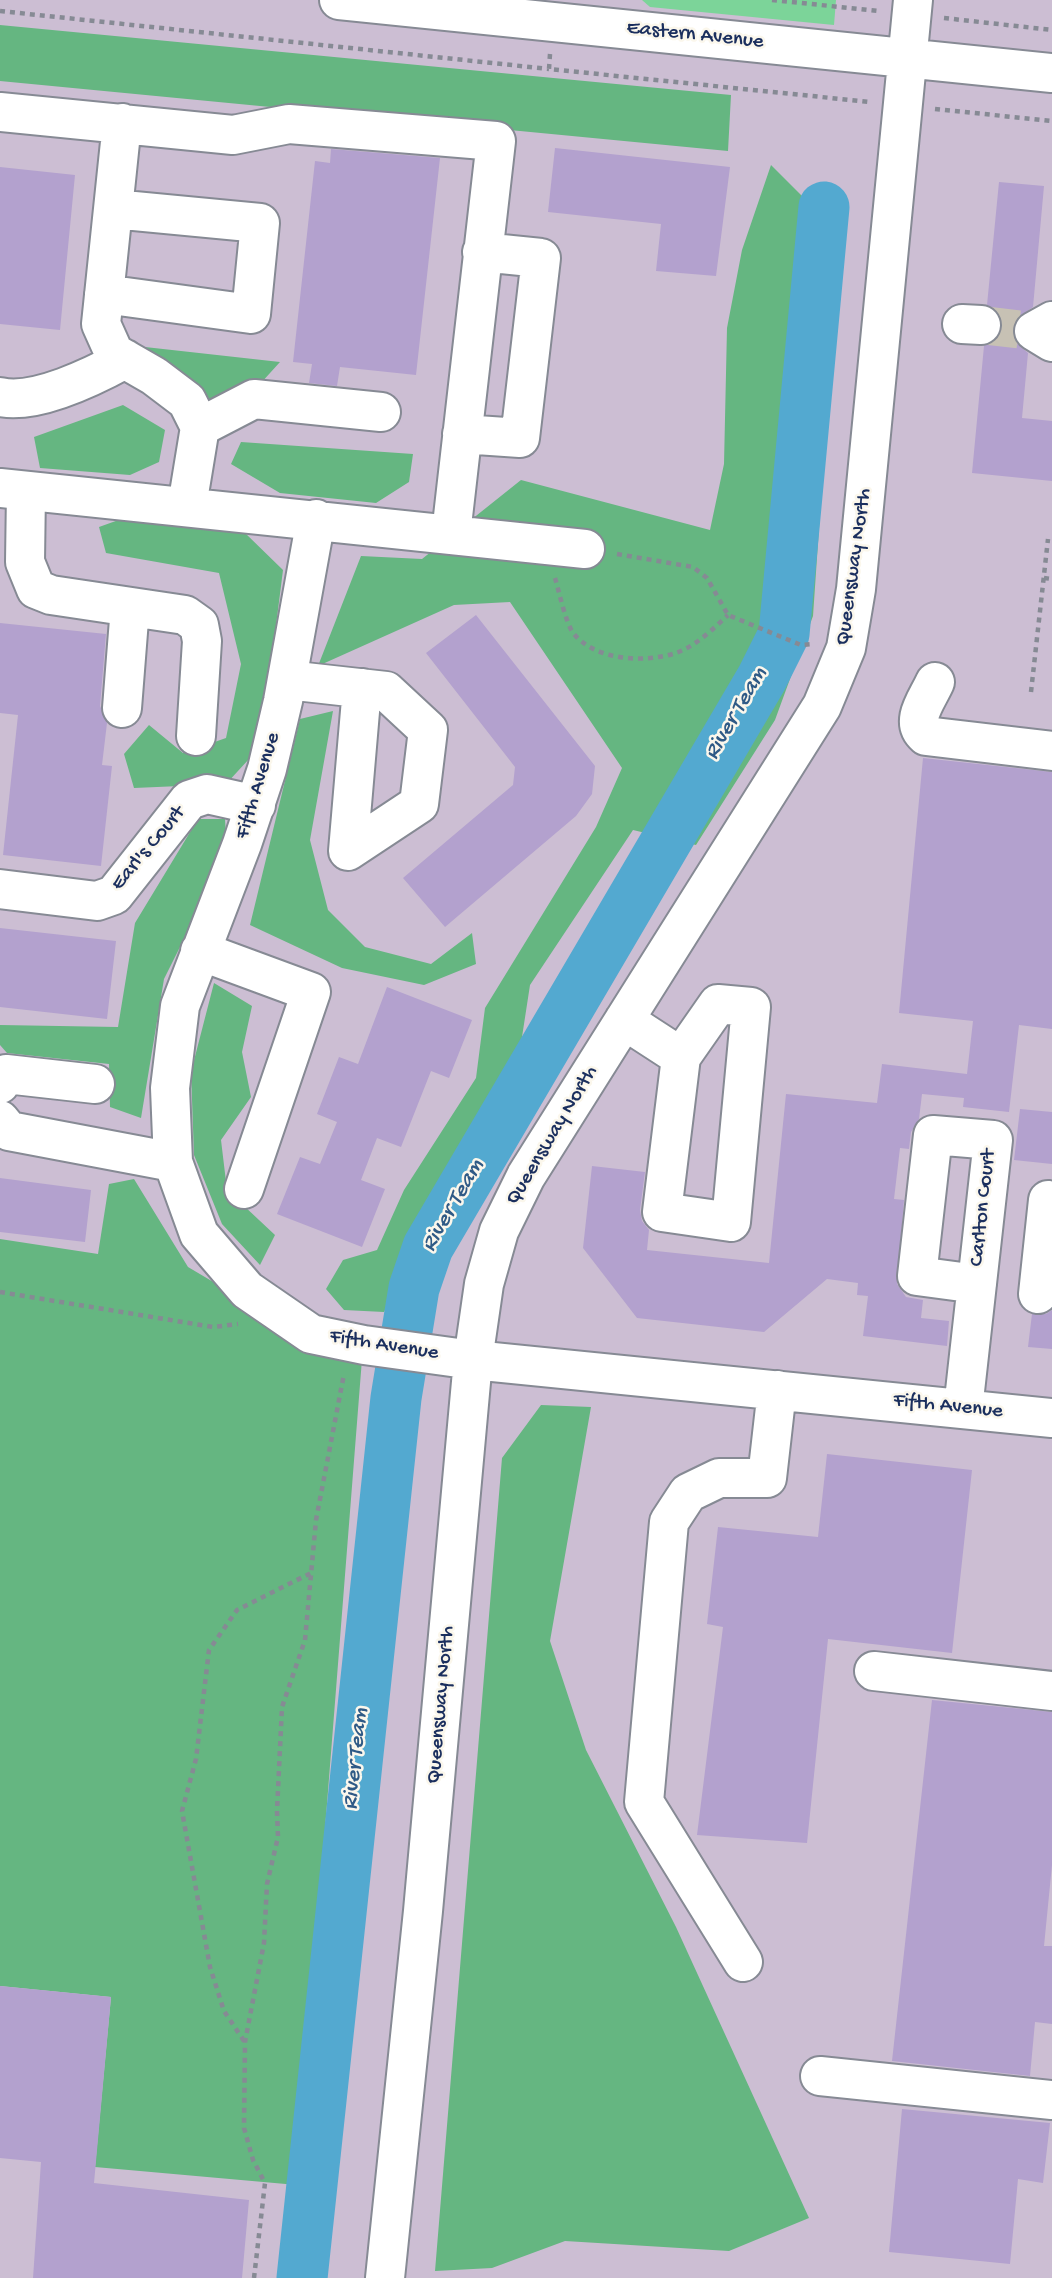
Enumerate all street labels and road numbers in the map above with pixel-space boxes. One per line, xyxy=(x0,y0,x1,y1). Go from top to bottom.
street label: Eastern Avenue xyxy=(625,16,765,56)
street label: Queensway North xyxy=(831,487,879,647)
street label: Fifth Avenue xyxy=(231,730,287,842)
street label: Earl's Court xyxy=(106,801,192,897)
street label: Queensway North xyxy=(501,1062,605,1210)
street label: Carlton Court xyxy=(965,1148,1003,1268)
street label: Fifth Avenue xyxy=(328,1325,440,1367)
street label: Fifth Avenue xyxy=(892,1389,1004,1425)
street label: Queensway North xyxy=(423,1625,461,1785)

